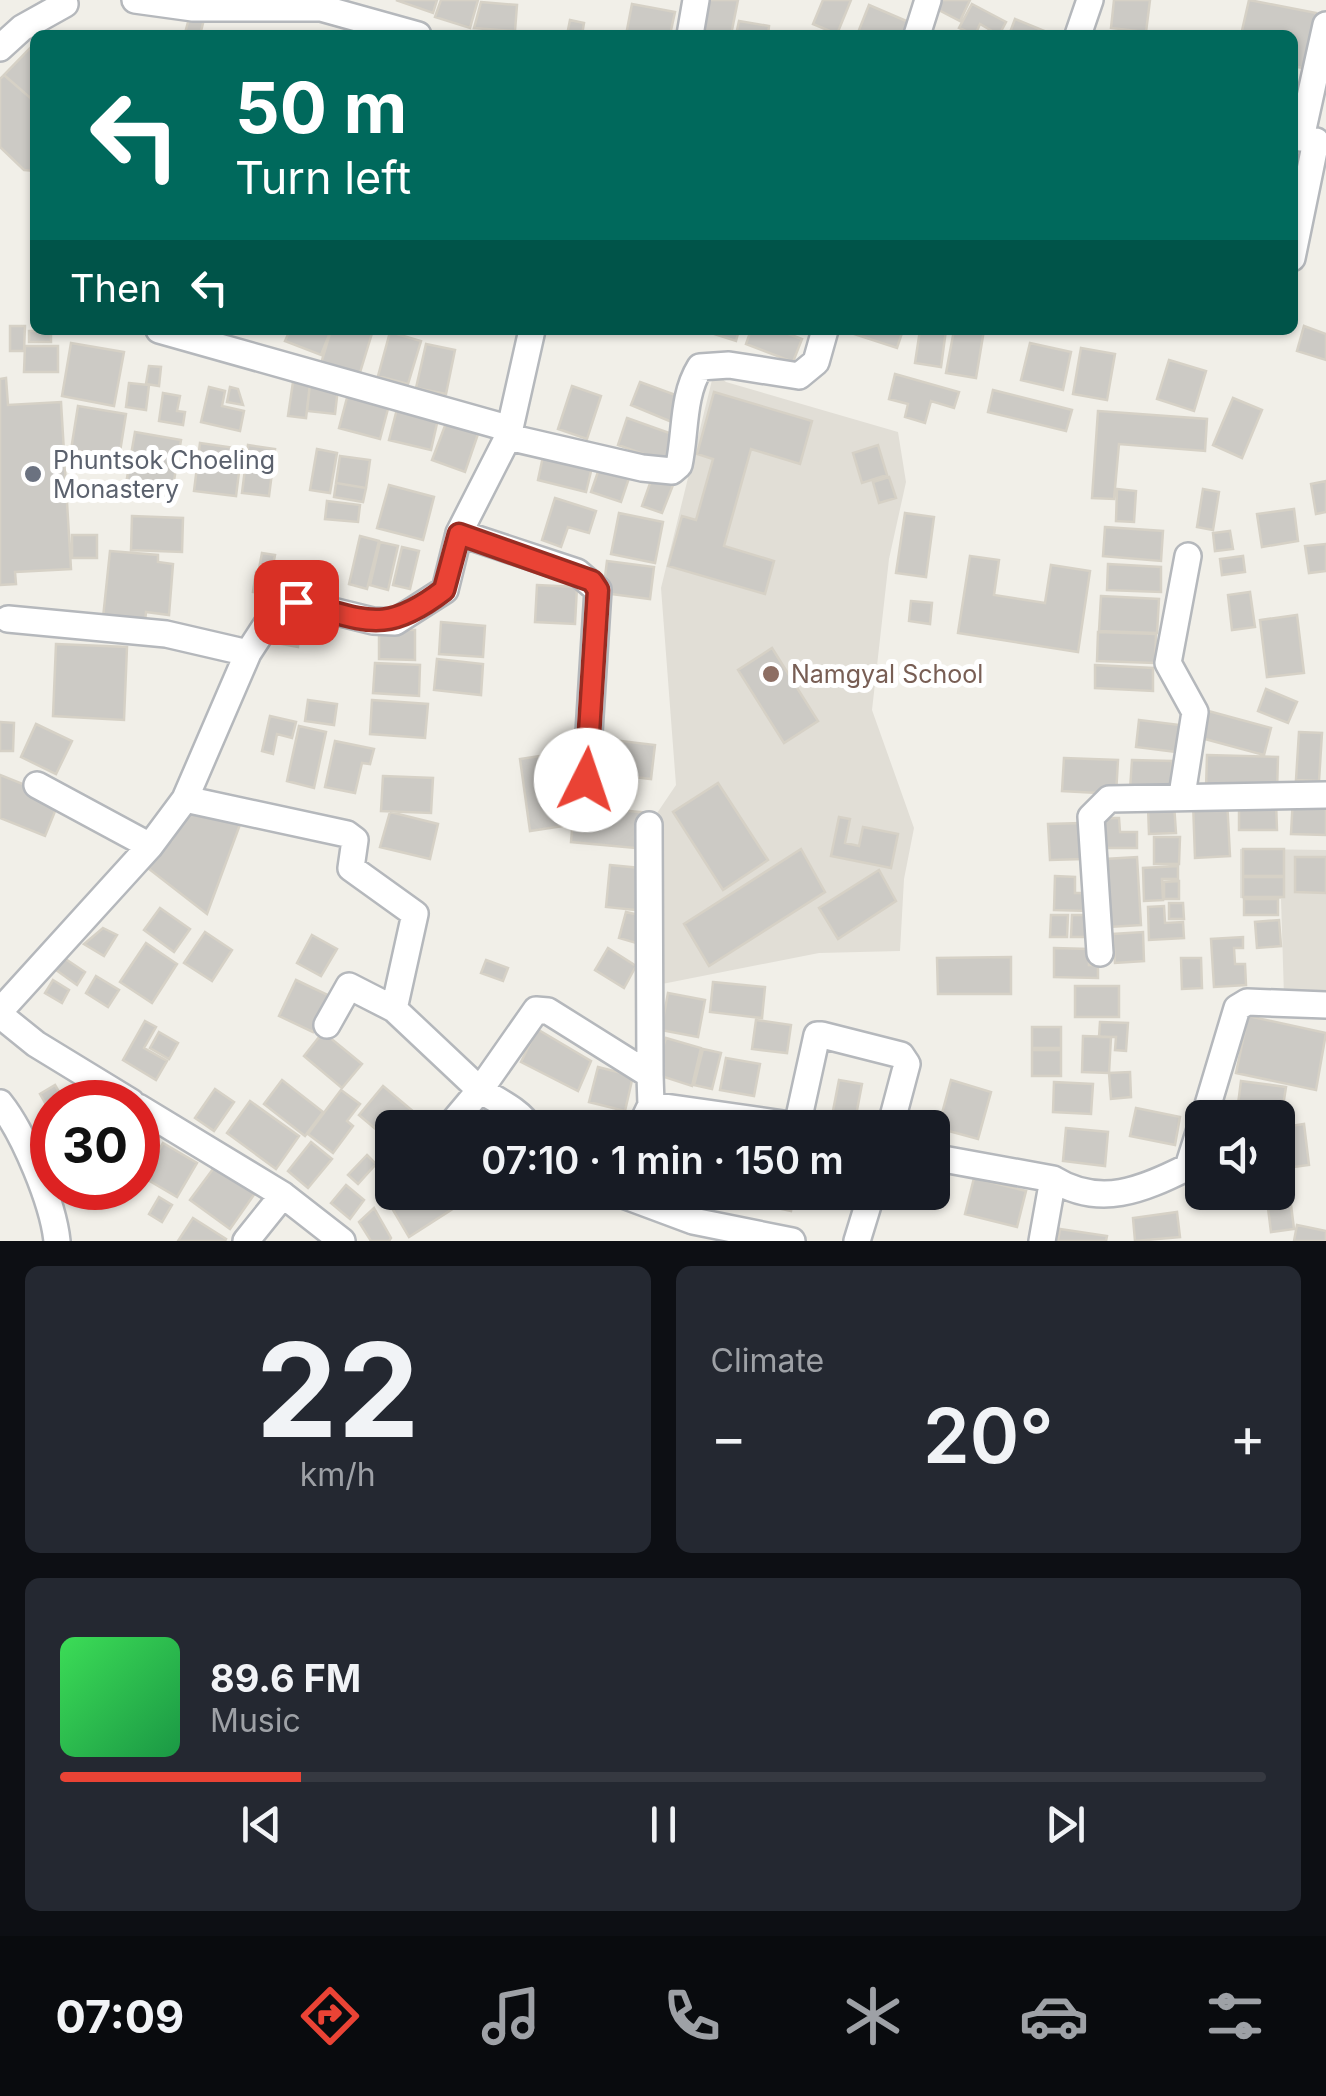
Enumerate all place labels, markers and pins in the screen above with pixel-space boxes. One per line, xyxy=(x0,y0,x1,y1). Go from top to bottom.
place label: Phuntsok Choeling Monastery xyxy=(53,445,275,504)
marker: Phuntsok Choeling Monastery xyxy=(22,463,44,485)
pin xyxy=(254,560,339,645)
place label: Namgyal School xyxy=(791,659,983,689)
marker: Namgyal School xyxy=(760,663,782,685)

